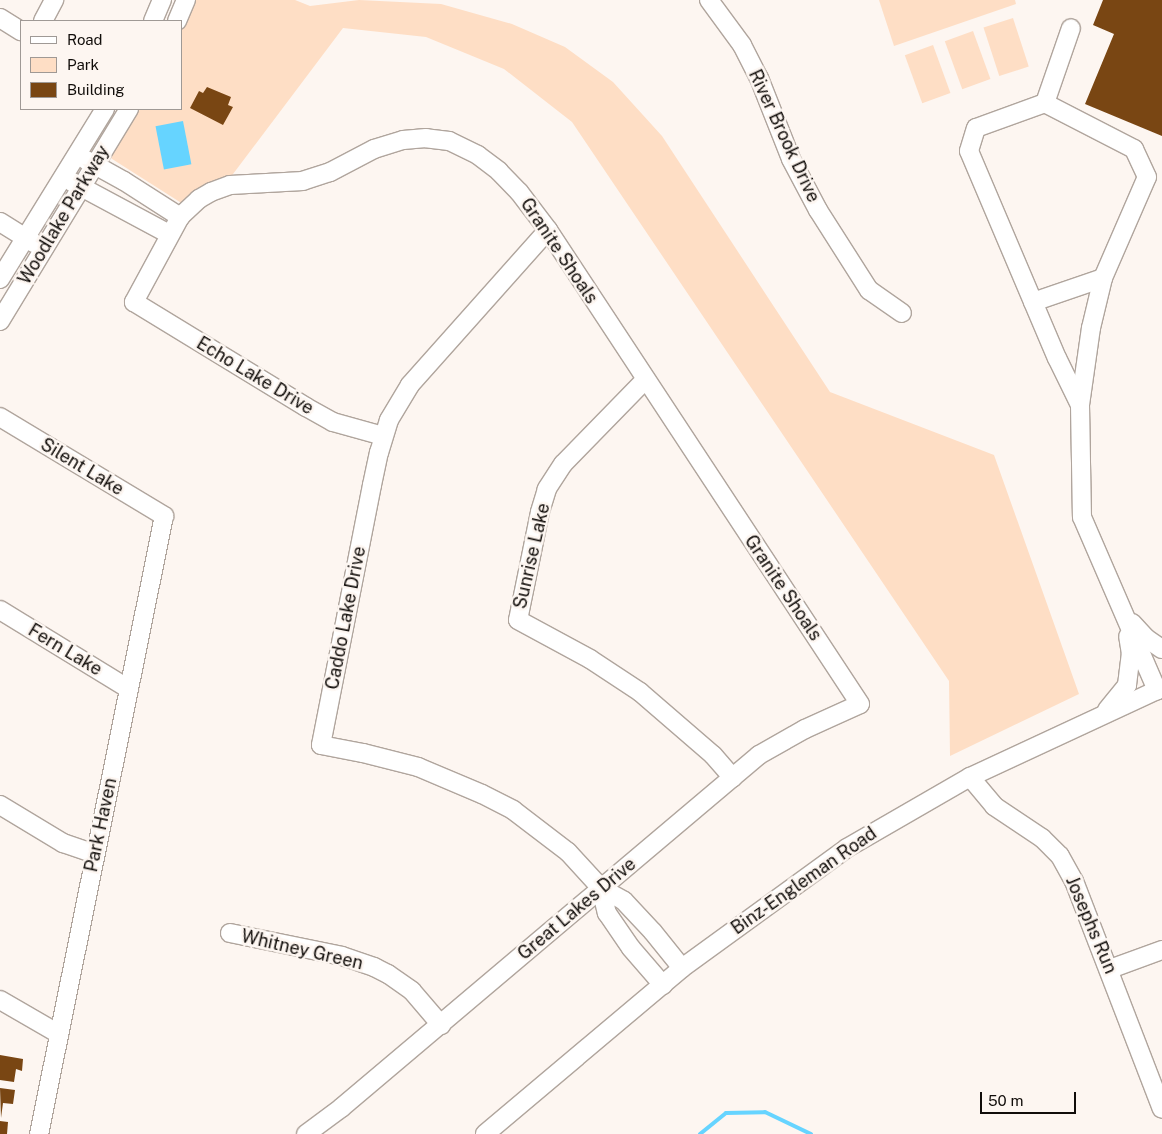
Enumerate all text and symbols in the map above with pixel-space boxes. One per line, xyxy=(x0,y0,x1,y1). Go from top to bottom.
legend xyxy=(20,20,182,110)
text: Road xyxy=(67,31,103,48)
text: Park xyxy=(67,56,99,73)
street label: River Brook Drive xyxy=(744,66,824,206)
text: Building xyxy=(67,81,125,98)
street label: Woodlake Parkway xyxy=(14,141,114,289)
street label: Granite Shoals xyxy=(516,194,602,308)
street label: Echo Lake Drive xyxy=(192,332,318,420)
street label: Silent Lake xyxy=(37,434,127,500)
street label: Sunrise Lake xyxy=(509,501,555,611)
street label: Granite Shoals xyxy=(740,531,826,645)
street label: Caddo Lake Drive xyxy=(322,544,370,692)
street label: Fern Lake xyxy=(24,620,106,680)
street label: Park Haven xyxy=(80,776,122,874)
street label: Binz-Engleman Road xyxy=(727,823,881,939)
street label: Great Lakes Drive xyxy=(514,853,640,965)
street label: Josephs Run xyxy=(1061,873,1121,977)
street label: Whitney Green xyxy=(239,925,365,975)
scale bar xyxy=(982,1082,1078,1114)
text: 50 m xyxy=(988,1092,1023,1109)

